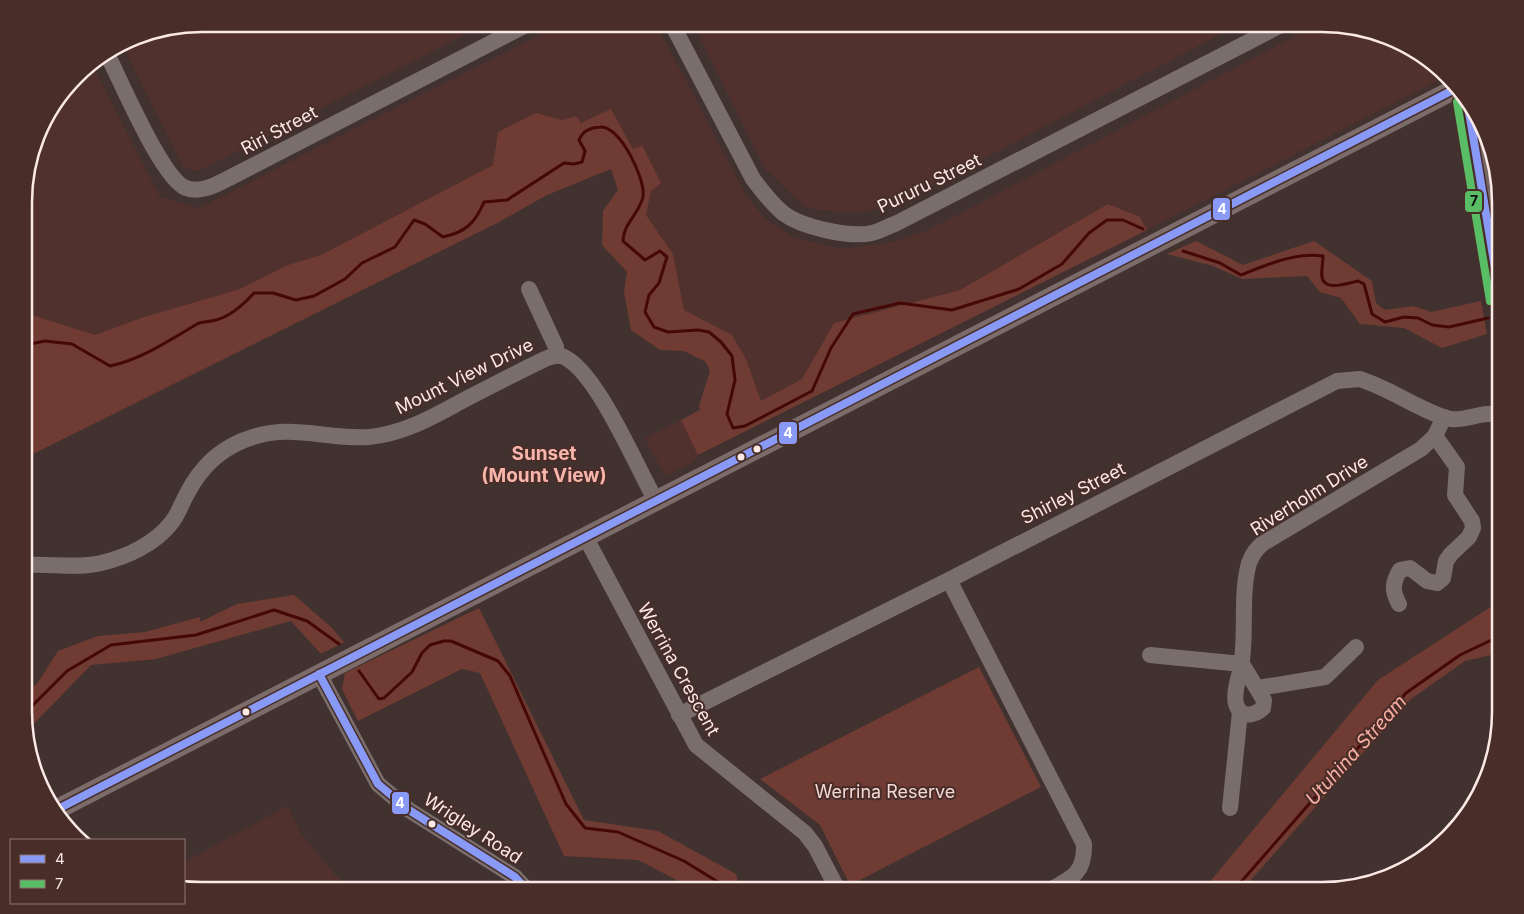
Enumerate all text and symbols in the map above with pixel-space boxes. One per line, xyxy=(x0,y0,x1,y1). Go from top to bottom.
street label: Riri Street xyxy=(237,101,321,159)
street label: Pururu Street xyxy=(874,149,984,217)
line badge: 7 xyxy=(1464,190,1483,213)
text: 7 xyxy=(1470,192,1478,209)
line badge: 4 xyxy=(1212,197,1231,221)
text: 4 xyxy=(1217,200,1227,217)
street label: Mount View Drive xyxy=(392,334,536,418)
line badge: 4 xyxy=(778,421,798,445)
text: 4 xyxy=(783,424,793,441)
district label: Sunset (Mount View) xyxy=(481,442,607,487)
unlabelled marker xyxy=(752,444,762,454)
street label: Riverholm Drive xyxy=(1246,450,1372,540)
unlabelled marker xyxy=(736,452,746,462)
street label: Shirley Street xyxy=(1017,458,1129,528)
street label: Werrina Crescent xyxy=(634,599,724,739)
water label: Utuhina Stream xyxy=(1301,690,1411,810)
unlabelled marker xyxy=(241,707,251,717)
park label: Werrina Reserve xyxy=(815,781,955,802)
street label: Wrigley Road xyxy=(420,789,526,867)
line badge: 4 xyxy=(391,791,410,815)
text: 4 xyxy=(395,794,405,811)
unlabelled marker xyxy=(427,819,437,829)
legend xyxy=(10,839,185,904)
text: 4 xyxy=(55,849,65,868)
text: 7 xyxy=(55,874,64,893)

